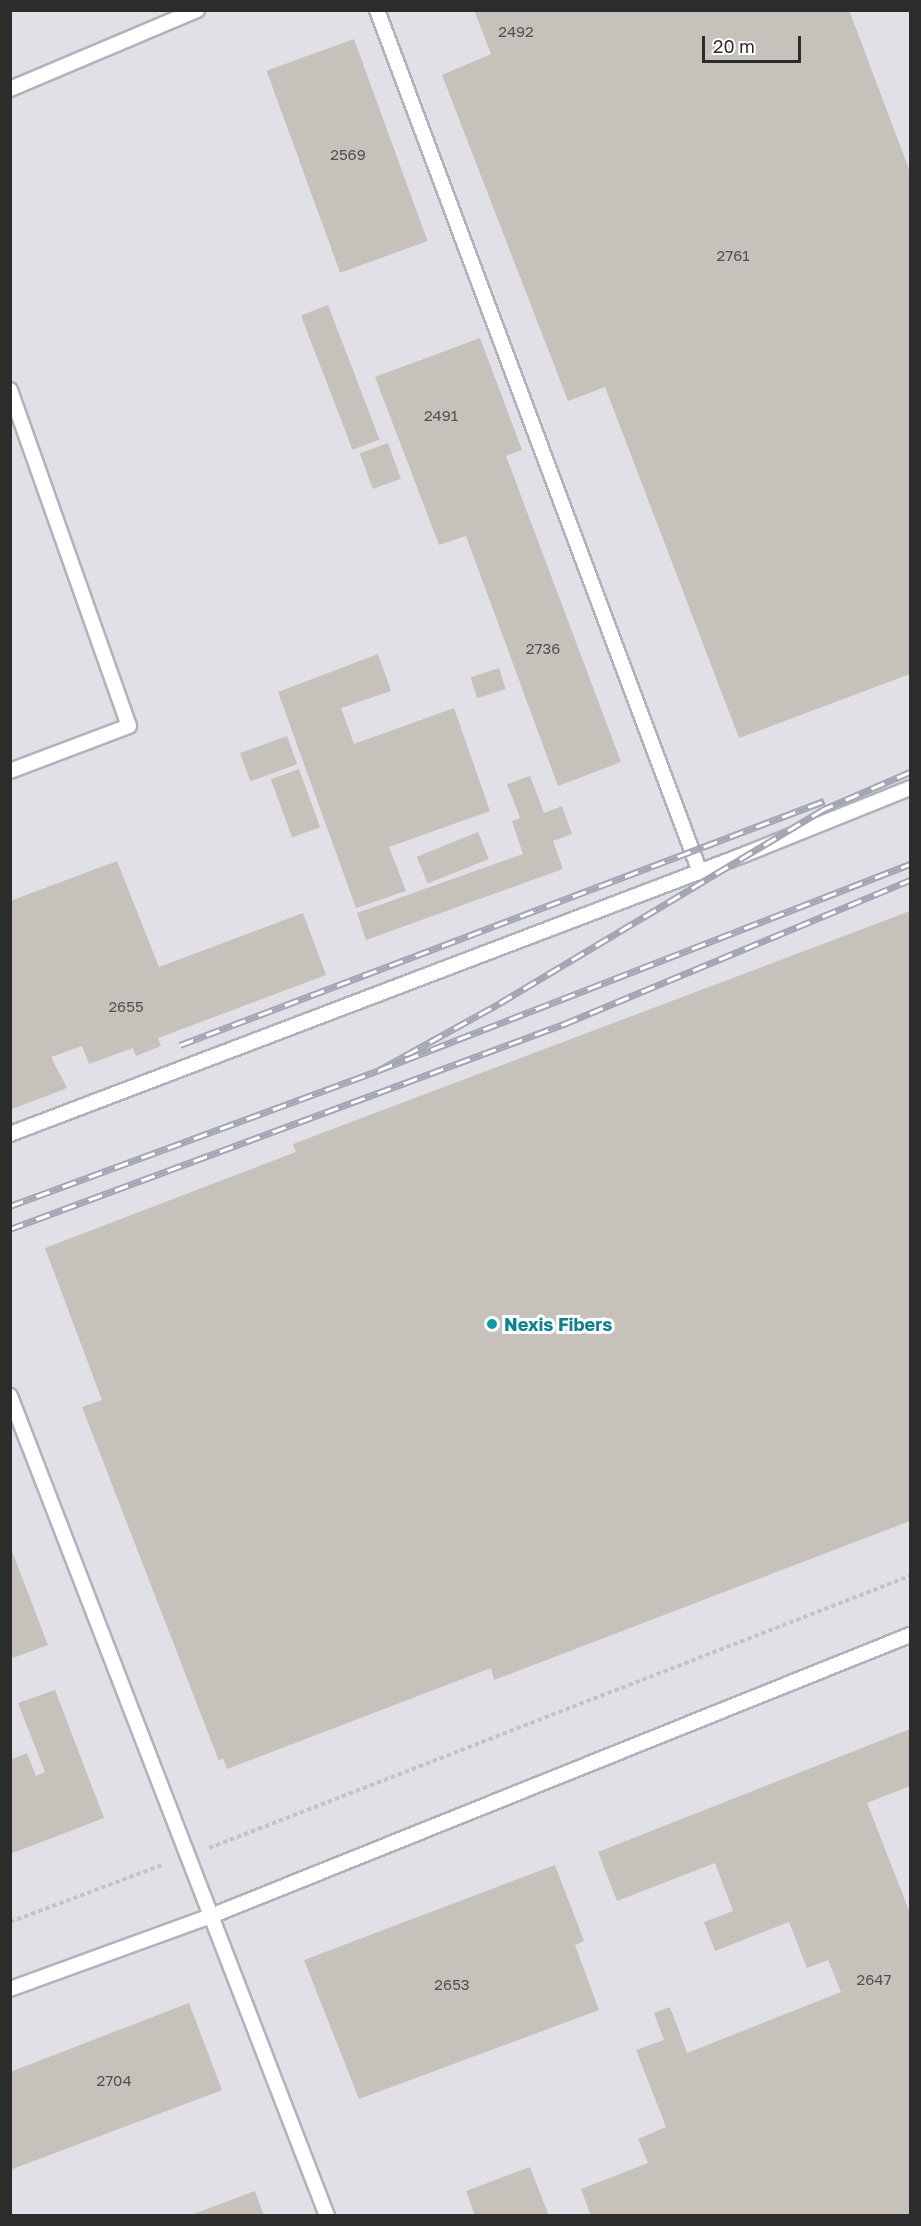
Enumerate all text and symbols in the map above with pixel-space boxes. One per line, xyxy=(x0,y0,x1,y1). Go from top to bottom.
house number: 2492 xyxy=(498,23,534,41)
scale bar xyxy=(705,24,804,62)
text: 20 m xyxy=(713,35,755,57)
house number: 2569 xyxy=(330,146,366,164)
house number: 2761 xyxy=(717,247,749,265)
house number: 2491 xyxy=(424,407,458,425)
house number: 2736 xyxy=(526,640,560,658)
house number: 2655 xyxy=(108,998,144,1016)
place label: Nexis Fibers xyxy=(504,1313,612,1335)
marker: Nexis Fibers xyxy=(485,1317,499,1331)
house number: 2647 xyxy=(857,1971,891,1989)
house number: 2653 xyxy=(434,1976,470,1994)
house number: 2704 xyxy=(96,2072,132,2090)

